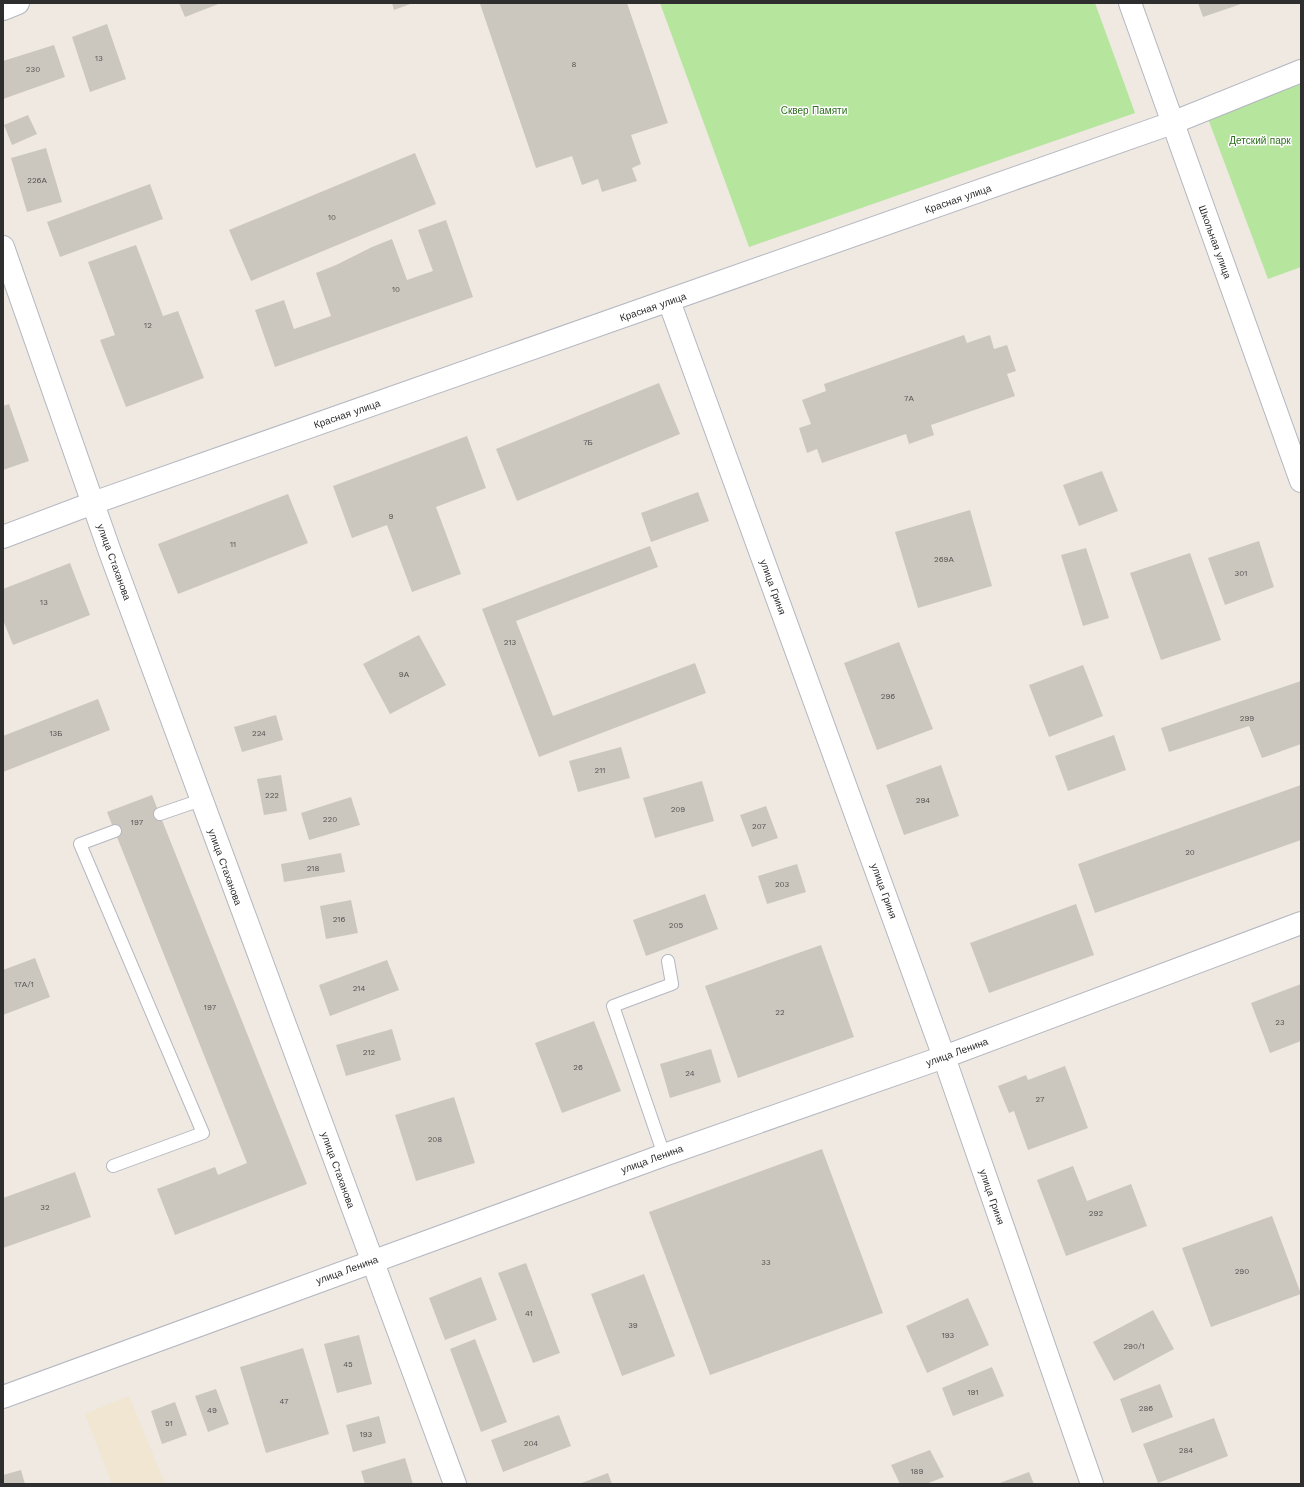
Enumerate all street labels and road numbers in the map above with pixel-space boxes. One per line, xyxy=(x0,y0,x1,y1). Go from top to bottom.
street label: Красная улица xyxy=(923,182,993,215)
street label: Школьная улица xyxy=(1197,204,1234,281)
street label: Красная улица xyxy=(618,290,688,323)
street label: Красная улица xyxy=(312,397,382,430)
street label: улица Стаханова xyxy=(95,522,133,602)
street label: улица Гриня xyxy=(758,558,788,616)
street label: улица Стаханова xyxy=(206,827,244,907)
street label: улица Гриня xyxy=(869,862,899,920)
street label: улица Ленина xyxy=(924,1036,990,1068)
street label: улица Стаханова xyxy=(319,1130,357,1210)
street label: улица Ленина xyxy=(619,1143,685,1175)
street label: улица Гриня xyxy=(977,1168,1007,1226)
street label: улица Ленина xyxy=(314,1254,380,1286)

